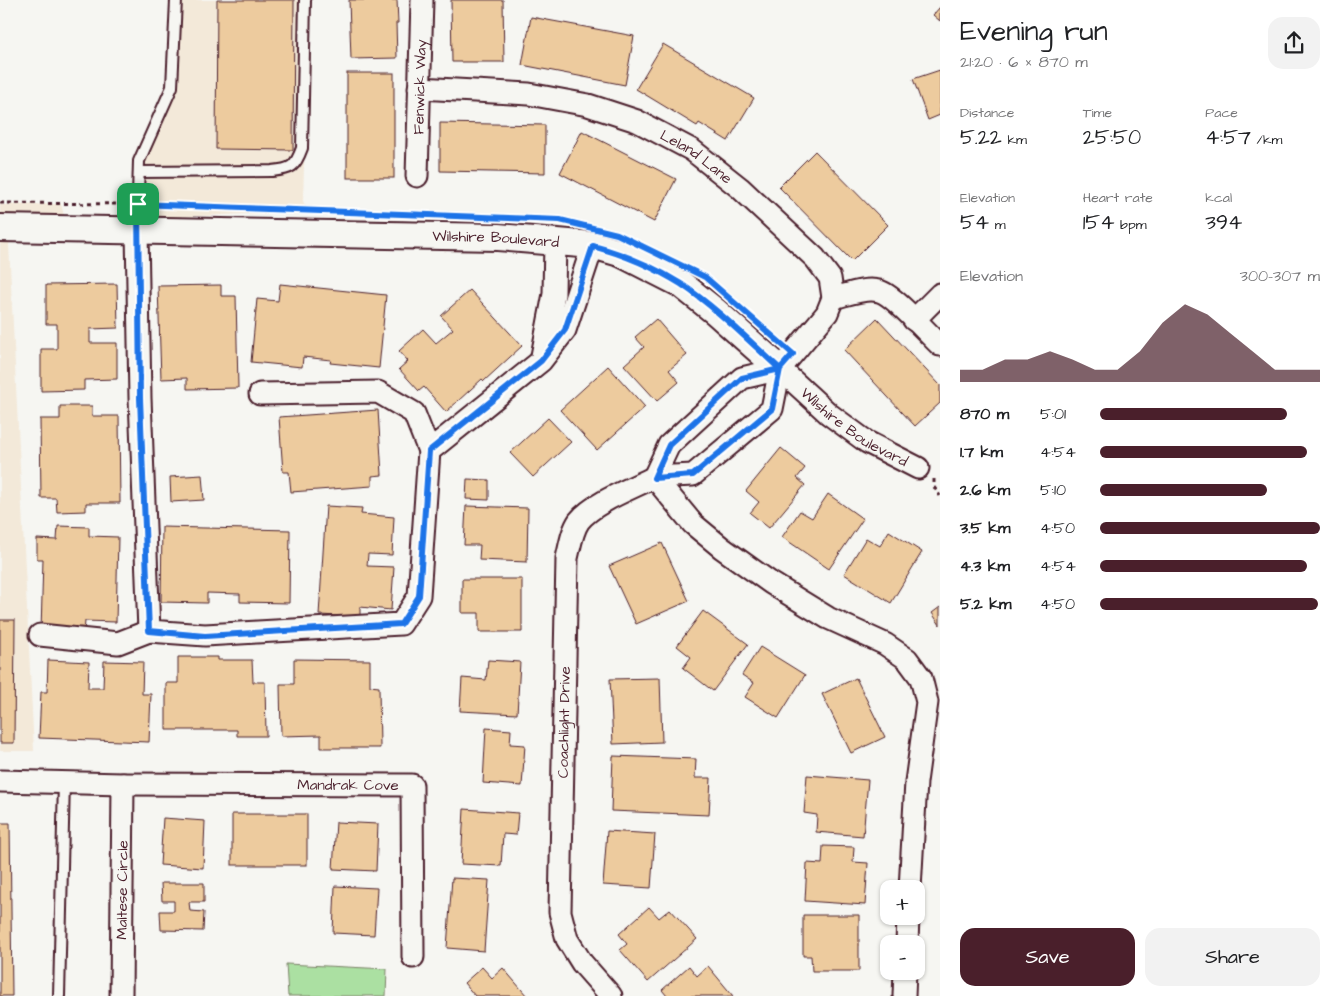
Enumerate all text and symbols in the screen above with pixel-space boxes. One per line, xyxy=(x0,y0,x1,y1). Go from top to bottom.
text: Evening run xyxy=(960,12,1108,51)
button: share xyxy=(1268,17,1320,69)
street label: Fenwick Way xyxy=(408,39,433,135)
text: 21:20 · 6 × 870 m xyxy=(960,51,1088,73)
text: Distance xyxy=(960,103,1014,123)
text: Time xyxy=(1083,103,1112,123)
text: Pace xyxy=(1205,103,1238,123)
text: 5.22 xyxy=(960,123,1002,152)
text: 25:50 xyxy=(1083,123,1141,152)
text: 4:57 xyxy=(1205,123,1251,152)
street label: Leland Lane xyxy=(656,125,736,189)
text: km xyxy=(1002,130,1027,150)
text: /km xyxy=(1251,130,1282,150)
pin xyxy=(117,183,159,225)
text: Elevation xyxy=(960,188,1015,208)
text: Heart rate xyxy=(1083,188,1153,208)
text: kcal xyxy=(1205,188,1232,208)
icon: arrive xyxy=(124,190,152,218)
text: 54 xyxy=(960,208,989,237)
text: 154 xyxy=(1083,208,1115,237)
text: 394 xyxy=(1205,208,1242,237)
text: m xyxy=(989,215,1006,235)
text: bpm xyxy=(1115,215,1147,235)
street label: Wilshire Boulevard xyxy=(432,226,560,253)
text: Elevation xyxy=(960,265,1023,287)
text: 300–307 m xyxy=(1240,265,1320,287)
street label: Wilshire Boulevard xyxy=(796,383,912,472)
text: 870 m xyxy=(960,403,1009,425)
text: 5:01 xyxy=(1040,403,1066,425)
text: 1.7 km xyxy=(960,441,1003,463)
text: 4:54 xyxy=(1040,441,1076,463)
text: 2.6 km xyxy=(960,479,1010,501)
text: 5:10 xyxy=(1040,479,1066,501)
text: 3.5 km xyxy=(960,517,1010,539)
text: 4:50 xyxy=(1040,517,1075,539)
text: 4.3 km xyxy=(960,555,1010,577)
text: 4:54 xyxy=(1040,555,1076,577)
text: 5.2 km xyxy=(960,593,1011,615)
text: 4:50 xyxy=(1040,593,1075,615)
street label: Coachlight Drive xyxy=(553,666,576,778)
street label: Mandrak Cove xyxy=(297,775,399,796)
street label: Maltese Circle xyxy=(112,840,133,940)
map controls xyxy=(880,880,925,980)
button: + xyxy=(880,880,925,925)
button: Save xyxy=(960,928,1135,986)
button: Share xyxy=(1145,928,1320,986)
button: − xyxy=(880,935,925,980)

